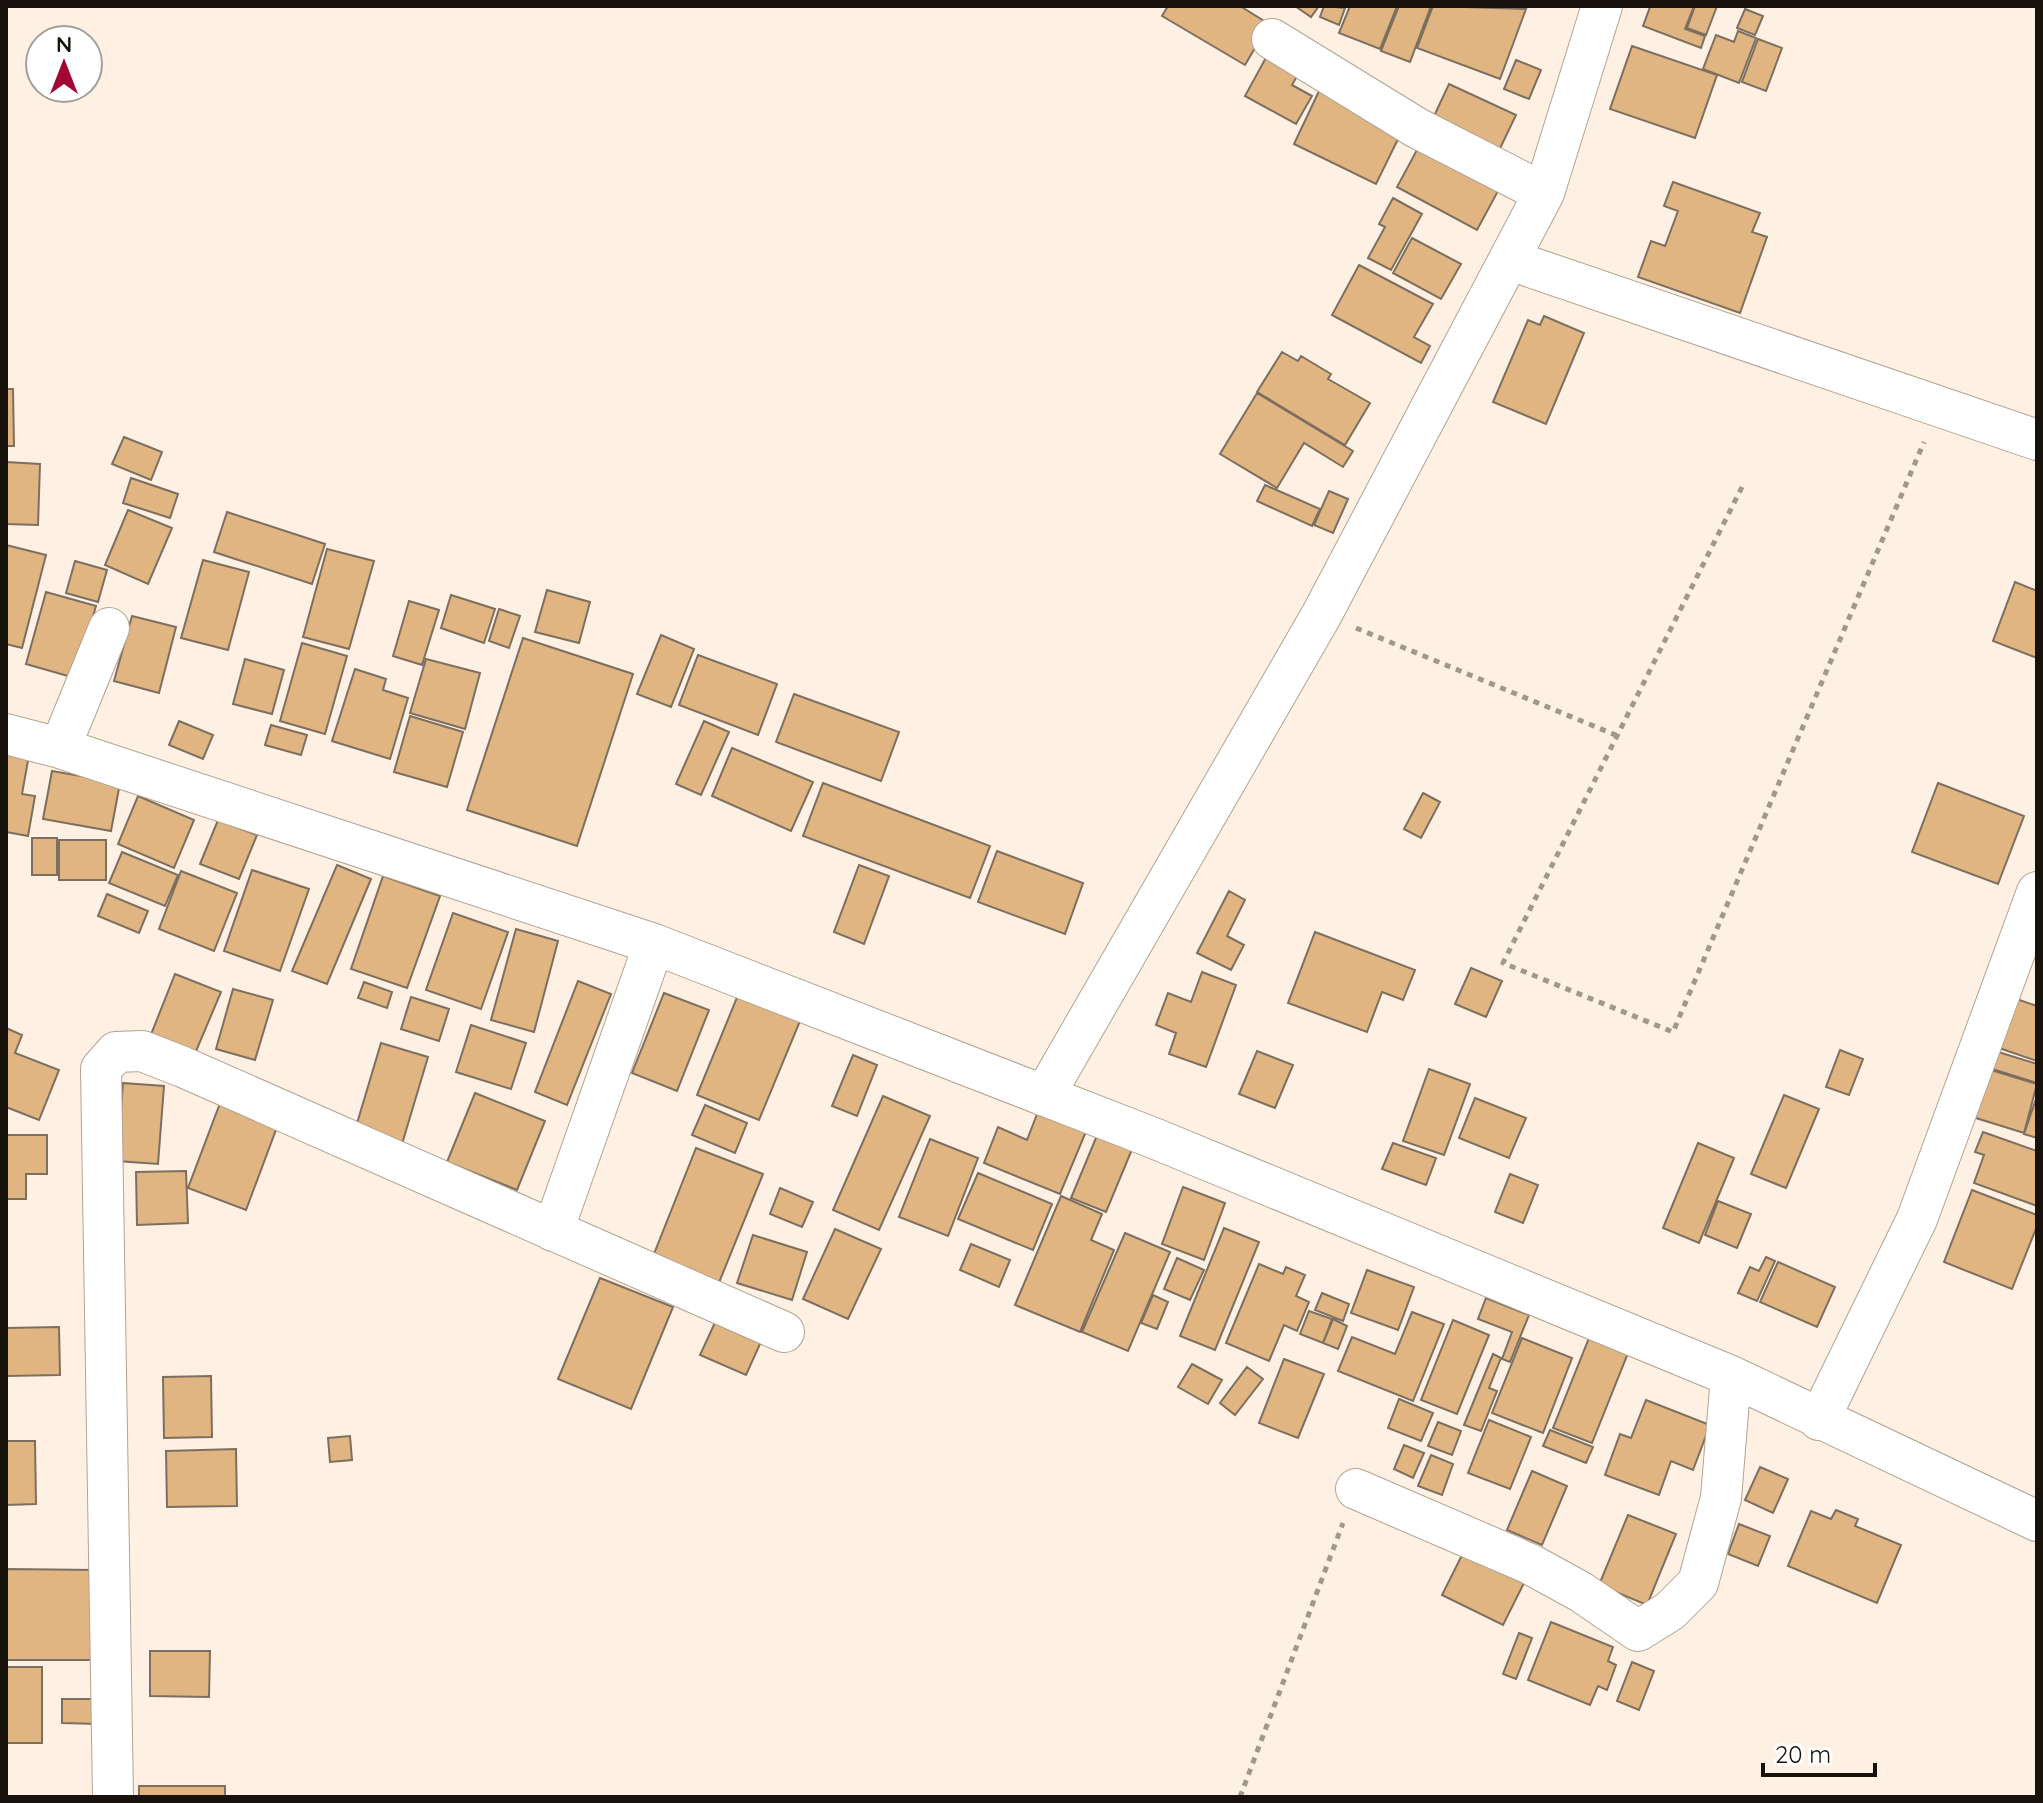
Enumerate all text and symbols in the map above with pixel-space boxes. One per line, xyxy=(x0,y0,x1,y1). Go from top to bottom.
north arrow xyxy=(24,24,104,104)
text: N xyxy=(56,30,72,58)
scale bar xyxy=(1763,1727,1875,1777)
text: 20 m xyxy=(1775,1739,1831,1769)

